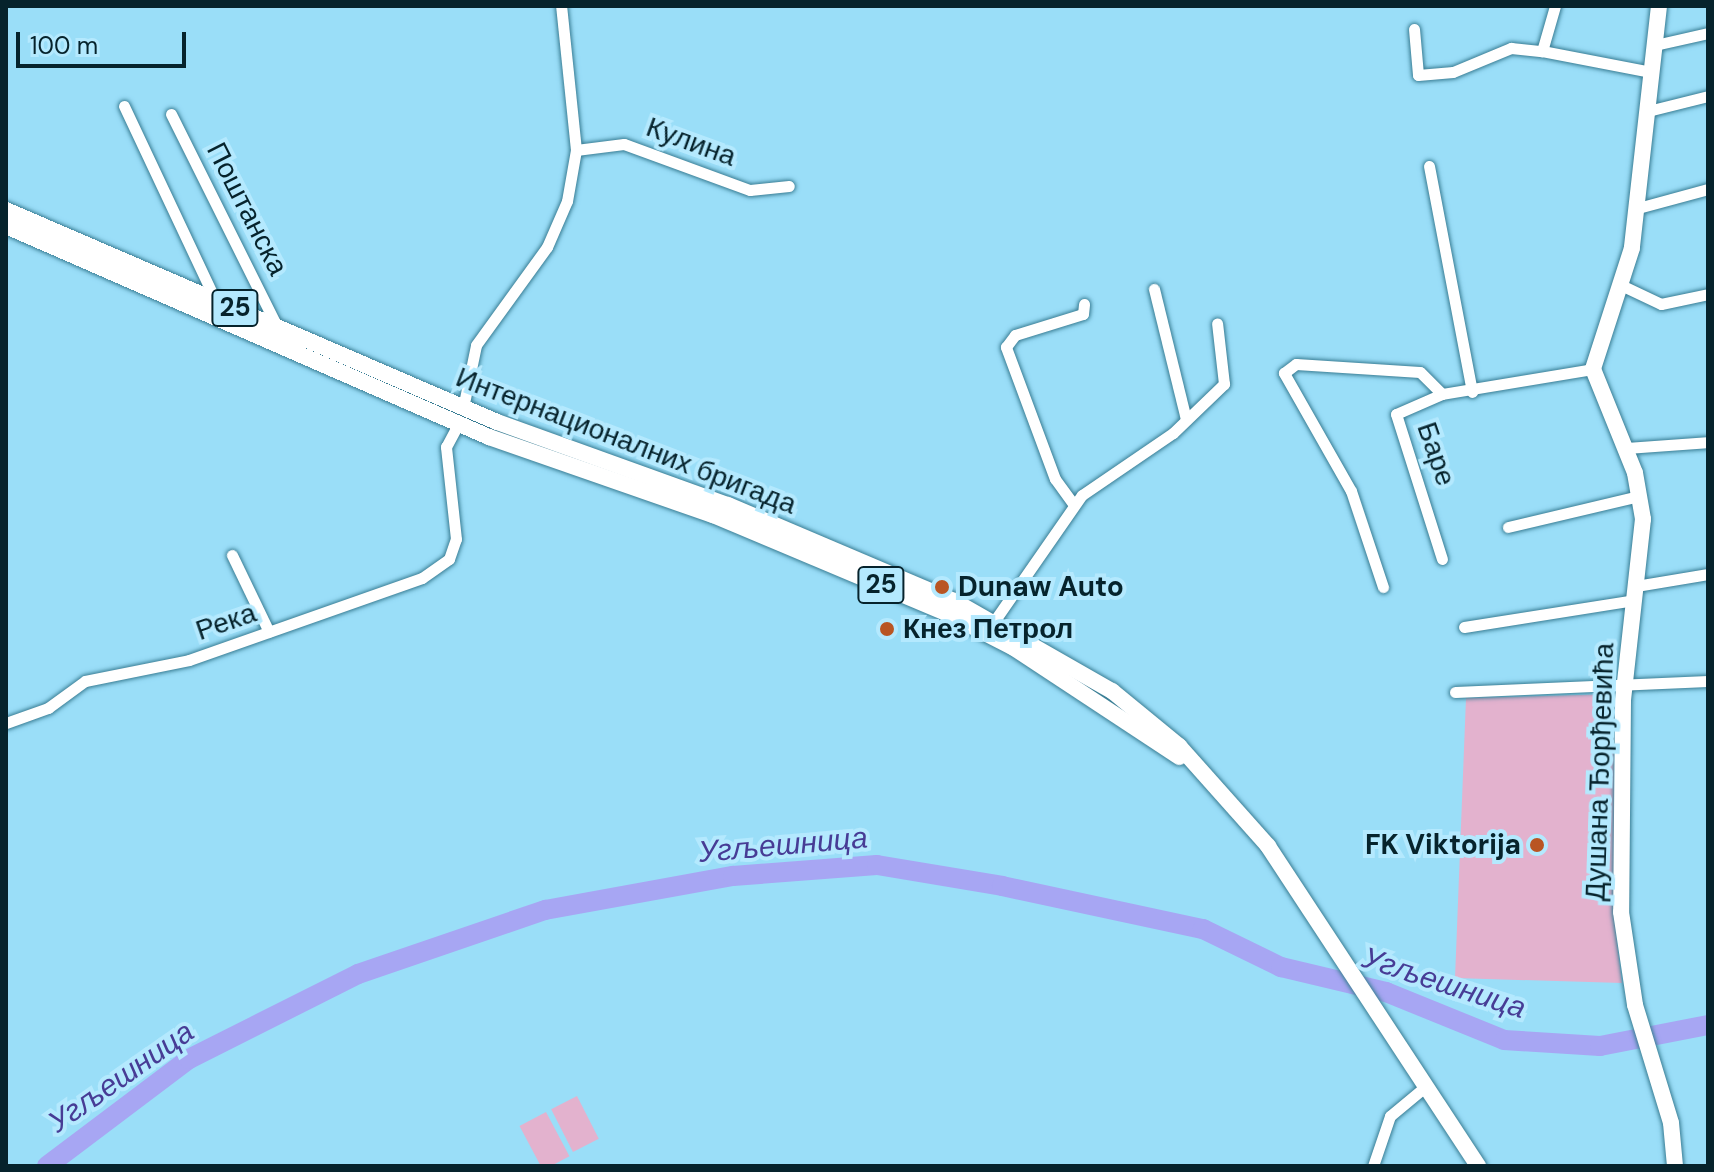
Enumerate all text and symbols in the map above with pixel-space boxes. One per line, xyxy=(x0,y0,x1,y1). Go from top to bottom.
scale bar xyxy=(20,16,190,66)
text: 100 m xyxy=(30,30,98,61)
street label: Кулина xyxy=(642,110,740,174)
street label: Поштанска xyxy=(199,137,295,281)
road number: 25 xyxy=(211,286,259,330)
street label: Интернационалних бригада xyxy=(451,360,801,522)
street label: Баре xyxy=(1410,418,1462,490)
road number: 25 xyxy=(857,563,905,607)
place label: Dunaw Auto xyxy=(958,570,1124,604)
marker: Dunaw Auto xyxy=(933,578,951,596)
street label: Река xyxy=(191,596,261,648)
place label: Кнез Петрол xyxy=(903,612,1073,646)
marker: Кнез Петрол xyxy=(878,620,896,638)
street label: Душана Ђорђевића xyxy=(1579,642,1621,902)
water label: Угљешница xyxy=(697,820,869,870)
place label: FK Viktorija xyxy=(1365,828,1521,862)
marker: FK Viktorija xyxy=(1528,836,1546,854)
water label: Угљешница xyxy=(1358,940,1530,1026)
water label: Угљешница xyxy=(41,1014,201,1140)

